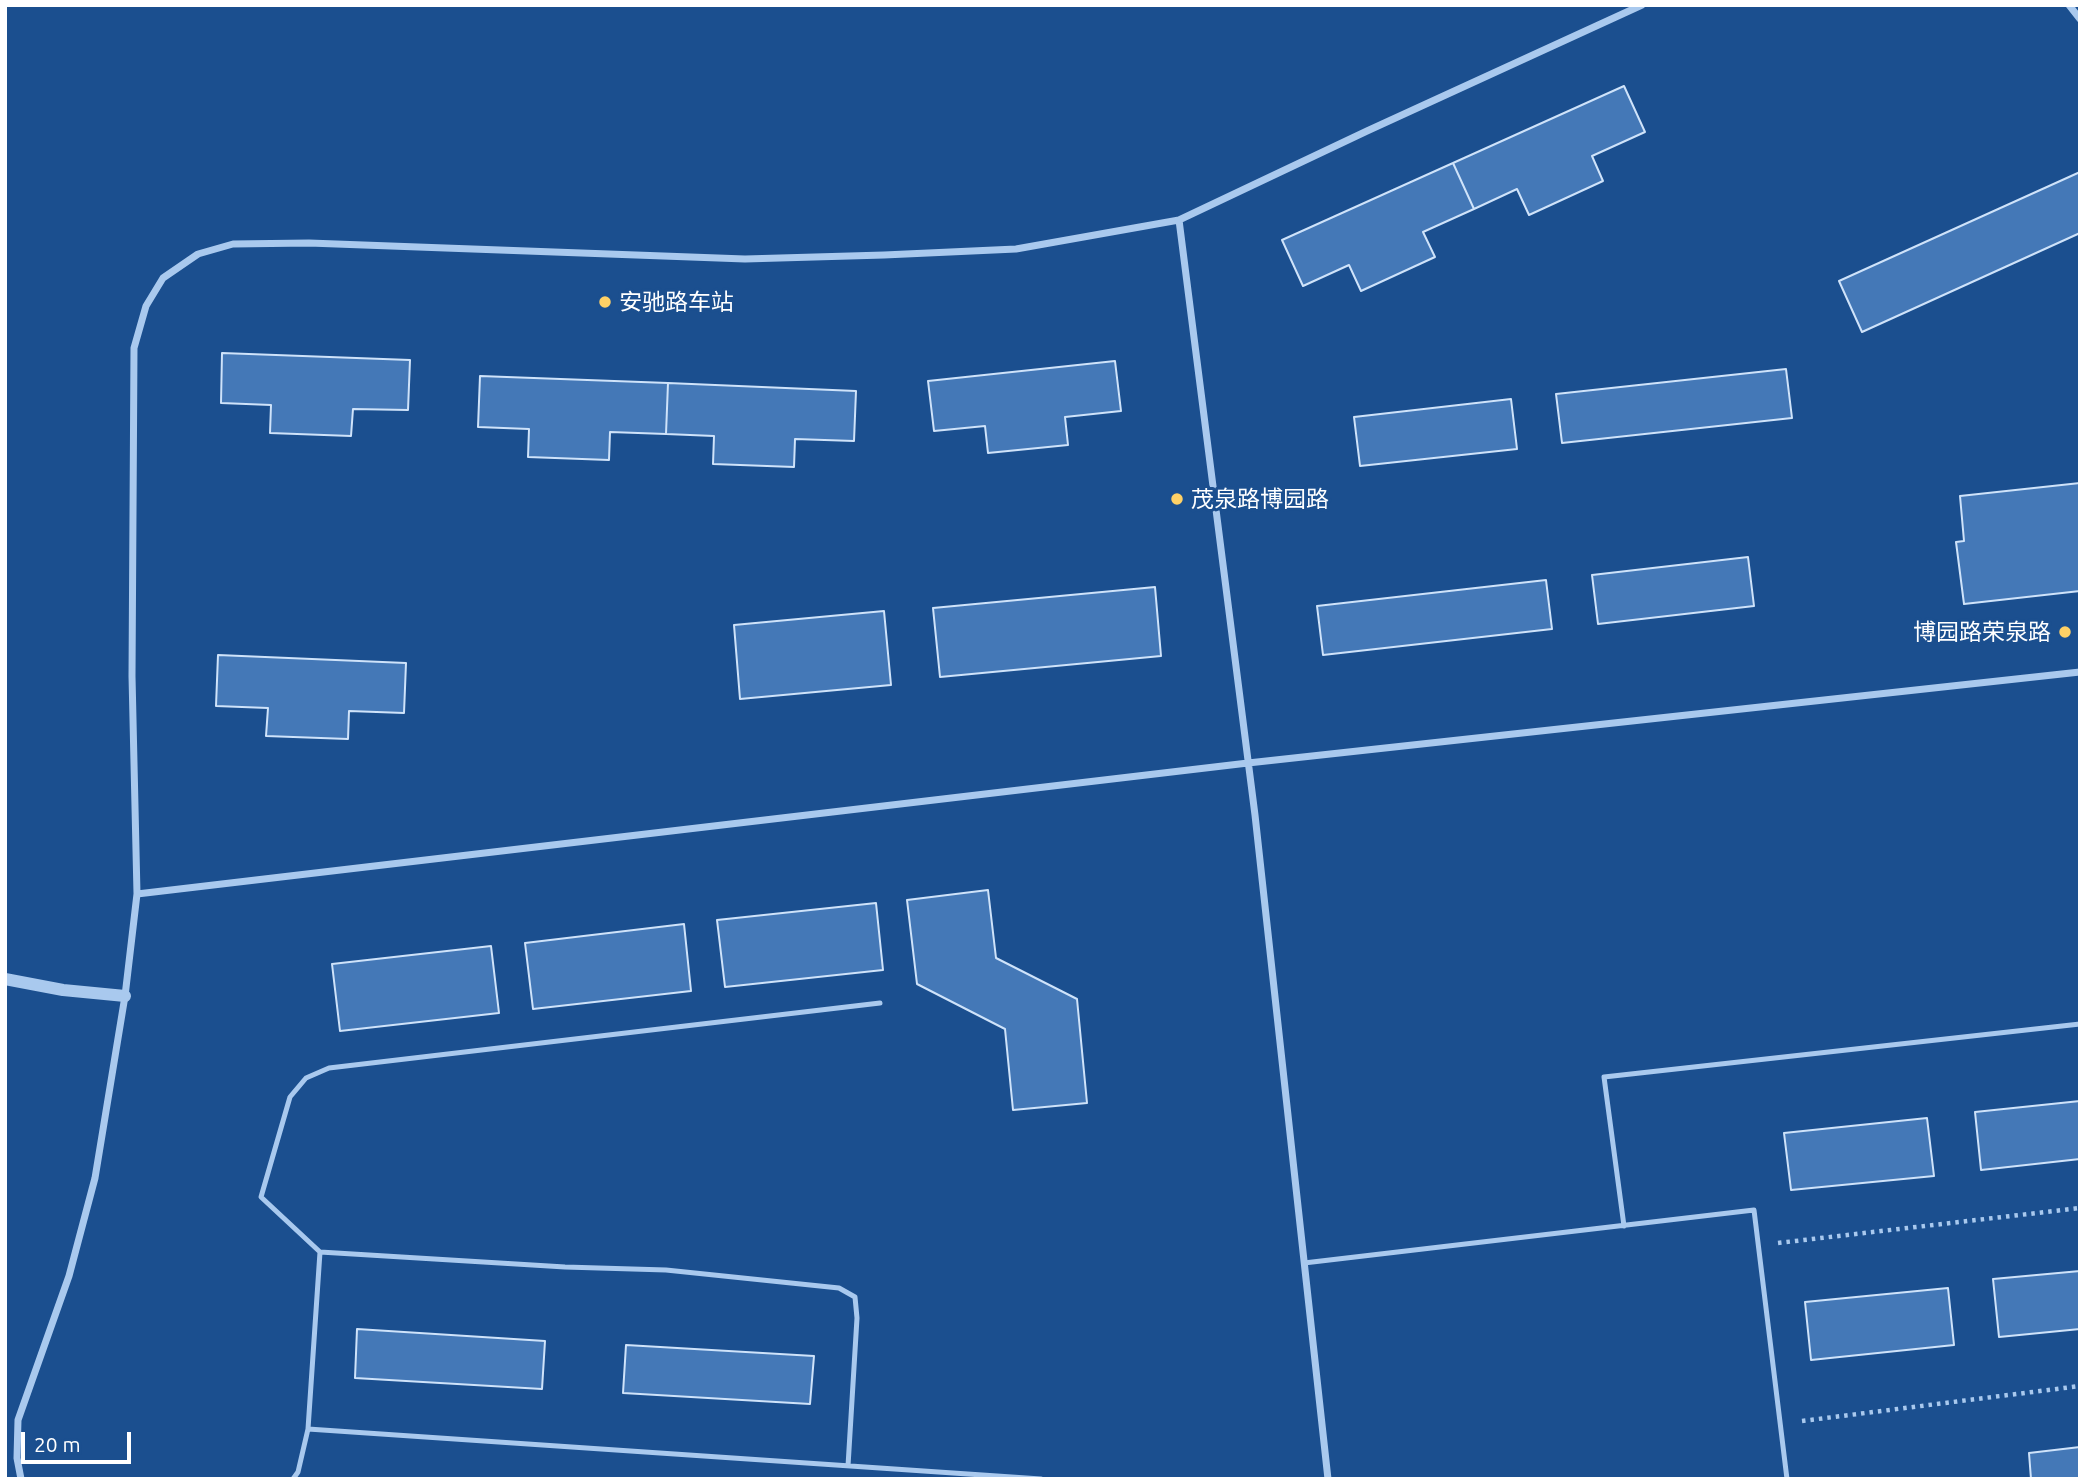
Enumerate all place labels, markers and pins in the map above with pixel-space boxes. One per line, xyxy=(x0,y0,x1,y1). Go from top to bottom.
place label: 安驰路车站 xyxy=(619,288,734,316)
marker: 安驰路车站 xyxy=(597,294,613,310)
place label: 茂泉路博园路 xyxy=(1191,485,1329,513)
marker: 茂泉路博园路 xyxy=(1169,491,1185,507)
place label: 博园路荣泉路 xyxy=(1913,618,2051,646)
marker: 博园路荣泉路 xyxy=(2057,624,2073,640)

